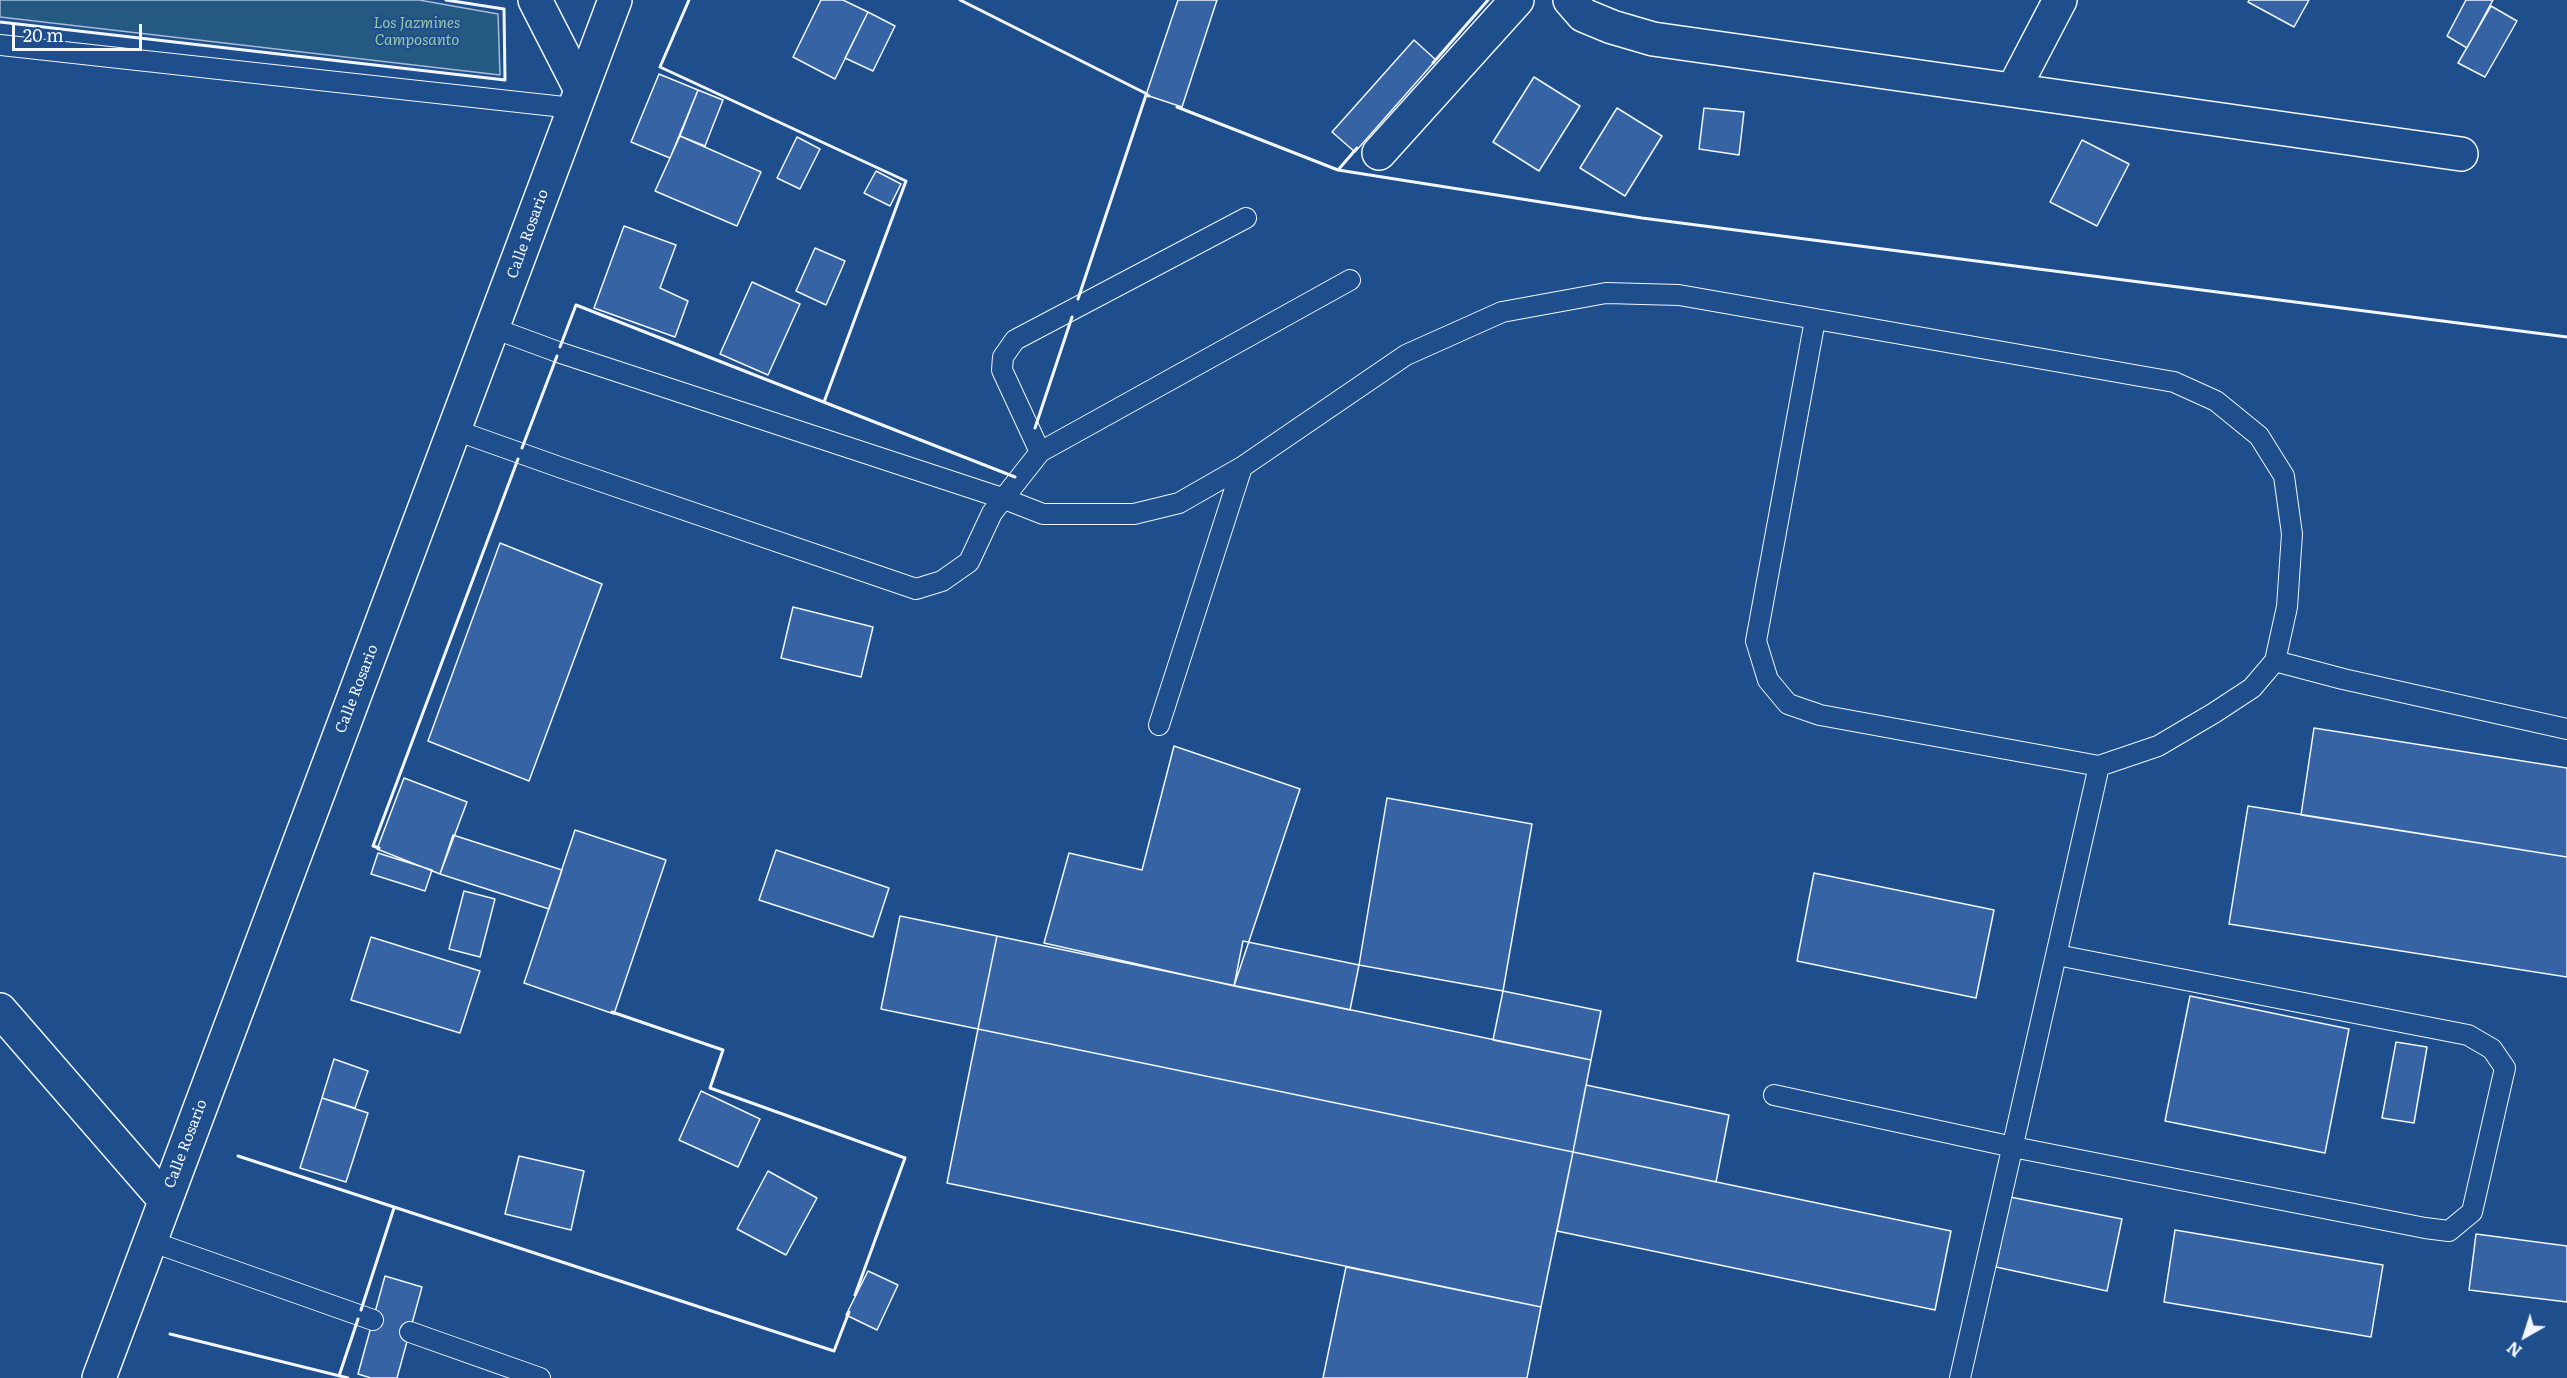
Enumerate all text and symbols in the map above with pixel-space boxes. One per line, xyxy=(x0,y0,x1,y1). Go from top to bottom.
scale bar xyxy=(15,12,146,50)
park label: Los Jazmines Camposanto xyxy=(374,15,460,50)
text: 20 m xyxy=(23,21,64,48)
street label: Calle Rosario xyxy=(504,187,552,281)
street label: Calle Rosario xyxy=(332,642,382,736)
street label: Calle Rosario xyxy=(161,1097,211,1191)
north arrow xyxy=(2495,1306,2555,1366)
text: N xyxy=(2501,1336,2526,1364)

